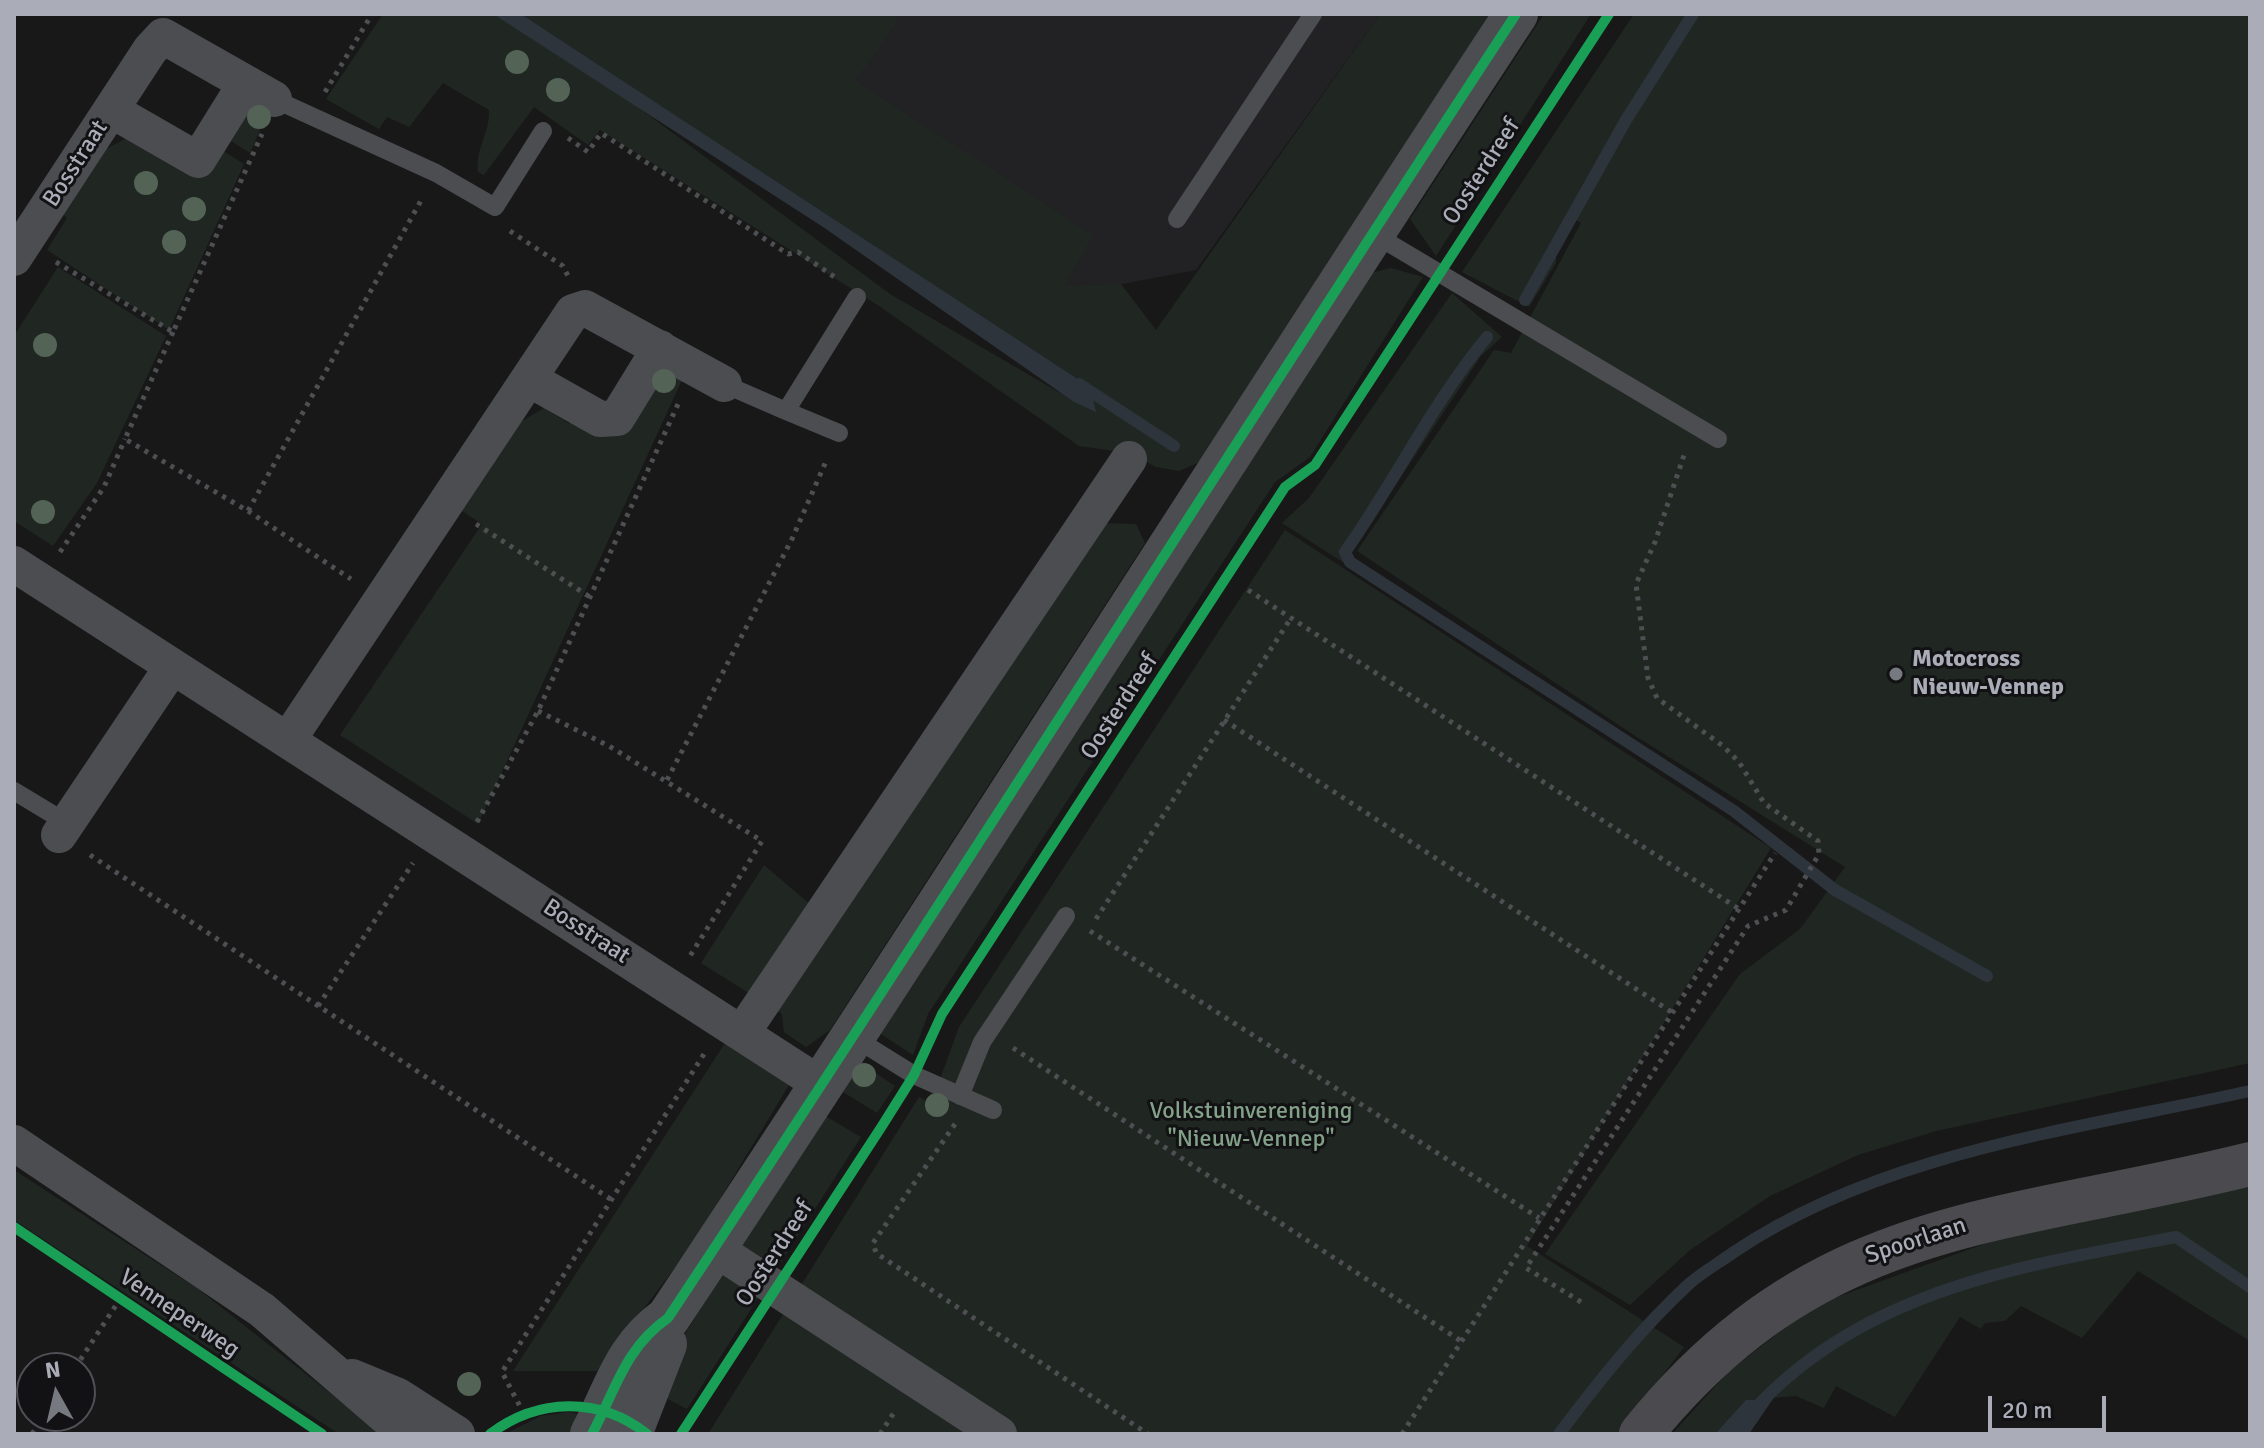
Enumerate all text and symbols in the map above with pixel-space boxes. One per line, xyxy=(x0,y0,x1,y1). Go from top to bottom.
street label: Oosterdreef xyxy=(1437,114,1527,230)
street label: Bosstraat xyxy=(37,115,115,213)
place label: Motocross Nieuw-Vennep xyxy=(1912,646,2064,702)
street label: Oosterdreef xyxy=(1075,649,1165,765)
marker: Motocross Nieuw-Vennep xyxy=(1887,665,1905,683)
street label: Bosstraat xyxy=(537,893,635,971)
park label: Volkstuinvereniging "Nieuw-Vennep" xyxy=(1150,1098,1352,1154)
street label: Oosterdreef xyxy=(730,1196,820,1312)
street label: Spoorlaan xyxy=(1862,1211,1970,1271)
street label: Venneperweg xyxy=(114,1263,244,1365)
north arrow xyxy=(16,1352,96,1432)
text: N xyxy=(43,1355,62,1384)
scale bar xyxy=(1992,1380,2110,1430)
text: 20 m xyxy=(2002,1395,2052,1425)

